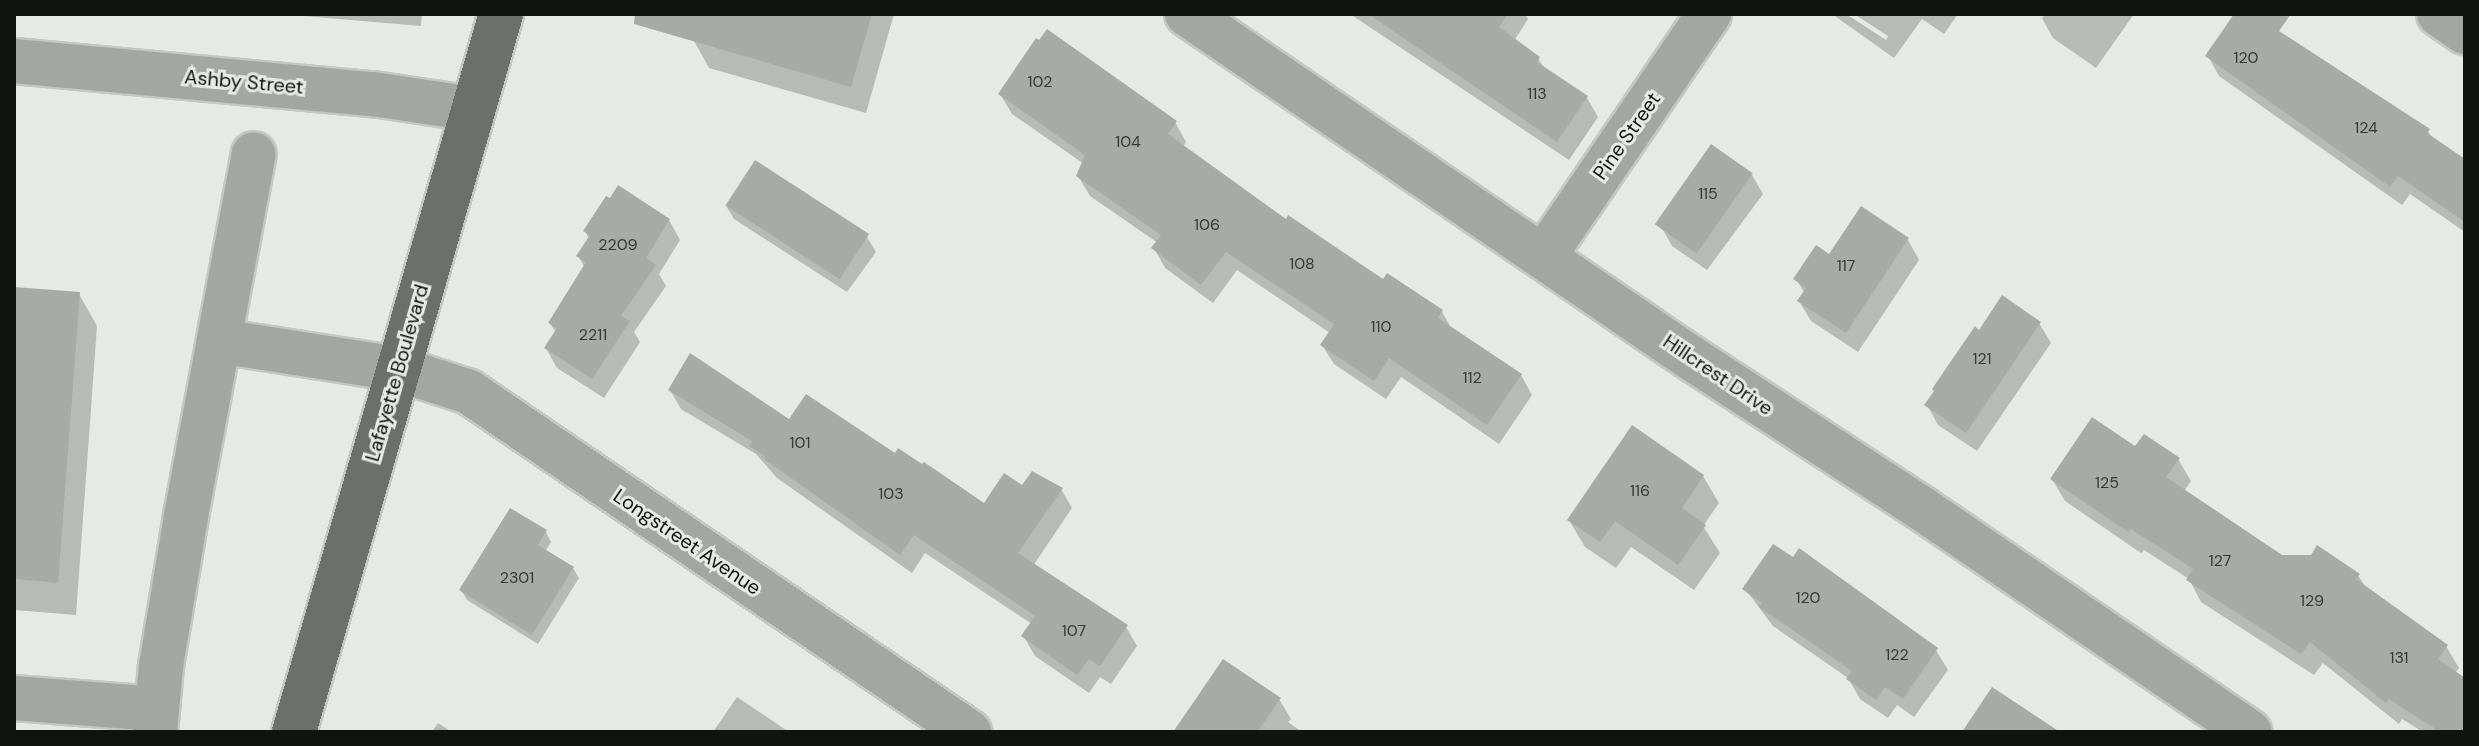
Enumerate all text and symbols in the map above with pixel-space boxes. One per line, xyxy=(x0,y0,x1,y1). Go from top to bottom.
house number: 120 xyxy=(2234,48,2258,68)
street label: Ashby Street xyxy=(183,65,305,99)
house number: 102 xyxy=(1028,72,1052,92)
house number: 113 xyxy=(1527,84,1547,104)
street label: Pine Street xyxy=(1588,88,1666,184)
house number: 124 xyxy=(2354,118,2378,138)
house number: 104 xyxy=(1115,132,1141,152)
house number: 115 xyxy=(1698,184,1718,204)
house number: 106 xyxy=(1194,215,1220,235)
house number: 2209 xyxy=(598,235,638,255)
house number: 108 xyxy=(1289,254,1315,274)
house number: 117 xyxy=(1837,256,1855,276)
street label: Lafayette Boulevard xyxy=(360,282,434,464)
house number: 110 xyxy=(1371,317,1391,337)
house number: 2211 xyxy=(579,325,607,345)
street label: Hillcrest Drive xyxy=(1659,329,1777,421)
house number: 121 xyxy=(1972,349,1992,369)
house number: 112 xyxy=(1462,368,1482,388)
house number: 101 xyxy=(790,433,810,453)
house number: 125 xyxy=(2095,473,2119,493)
house number: 116 xyxy=(1630,481,1650,501)
street label: Longstreet Avenue xyxy=(609,484,765,600)
house number: 103 xyxy=(878,484,904,504)
house number: 127 xyxy=(2209,551,2231,571)
house number: 2301 xyxy=(500,568,534,588)
house number: 120 xyxy=(1796,588,1820,608)
house number: 129 xyxy=(2300,591,2324,611)
house number: 107 xyxy=(1062,621,1086,641)
house number: 122 xyxy=(1885,645,1909,665)
house number: 131 xyxy=(2389,648,2409,668)

